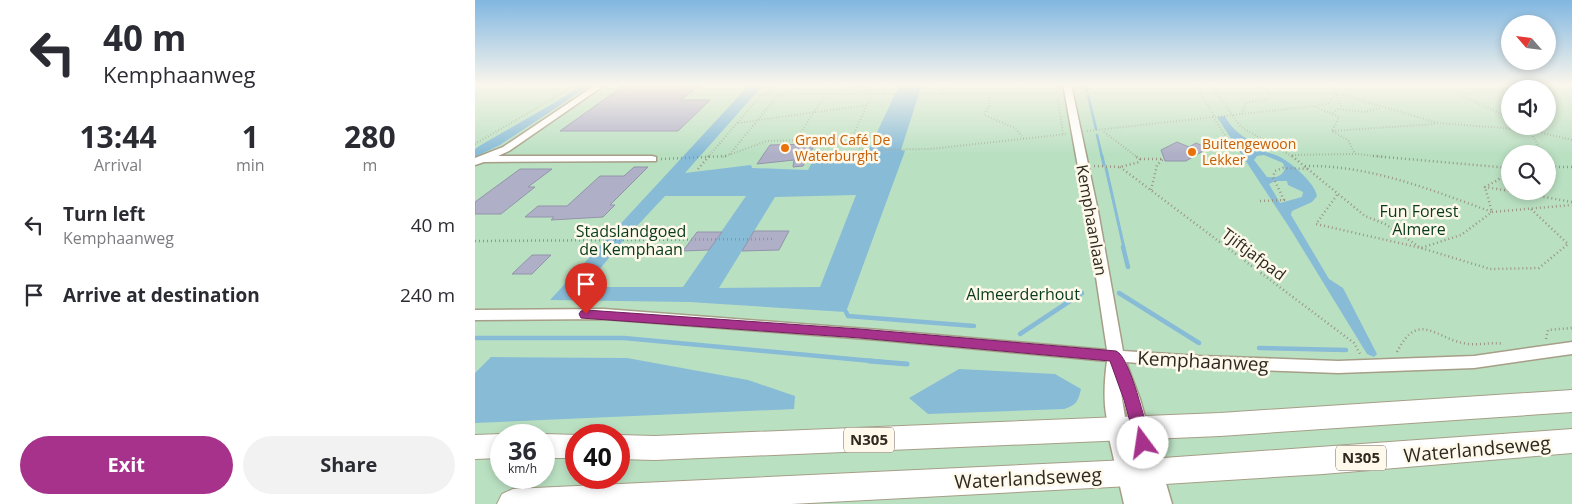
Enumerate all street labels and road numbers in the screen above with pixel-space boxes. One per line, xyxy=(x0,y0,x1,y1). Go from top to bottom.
street label: Kemphaanlaan xyxy=(1071,163,1113,277)
street label: Tjiftjafpad xyxy=(1218,223,1290,285)
street label: Kemphaanweg xyxy=(1137,345,1269,377)
road number: N305 xyxy=(844,428,894,452)
street label: Waterlandseweg xyxy=(1402,430,1552,468)
road number: N305 xyxy=(1336,446,1386,470)
street label: Waterlandseweg xyxy=(954,461,1102,495)

